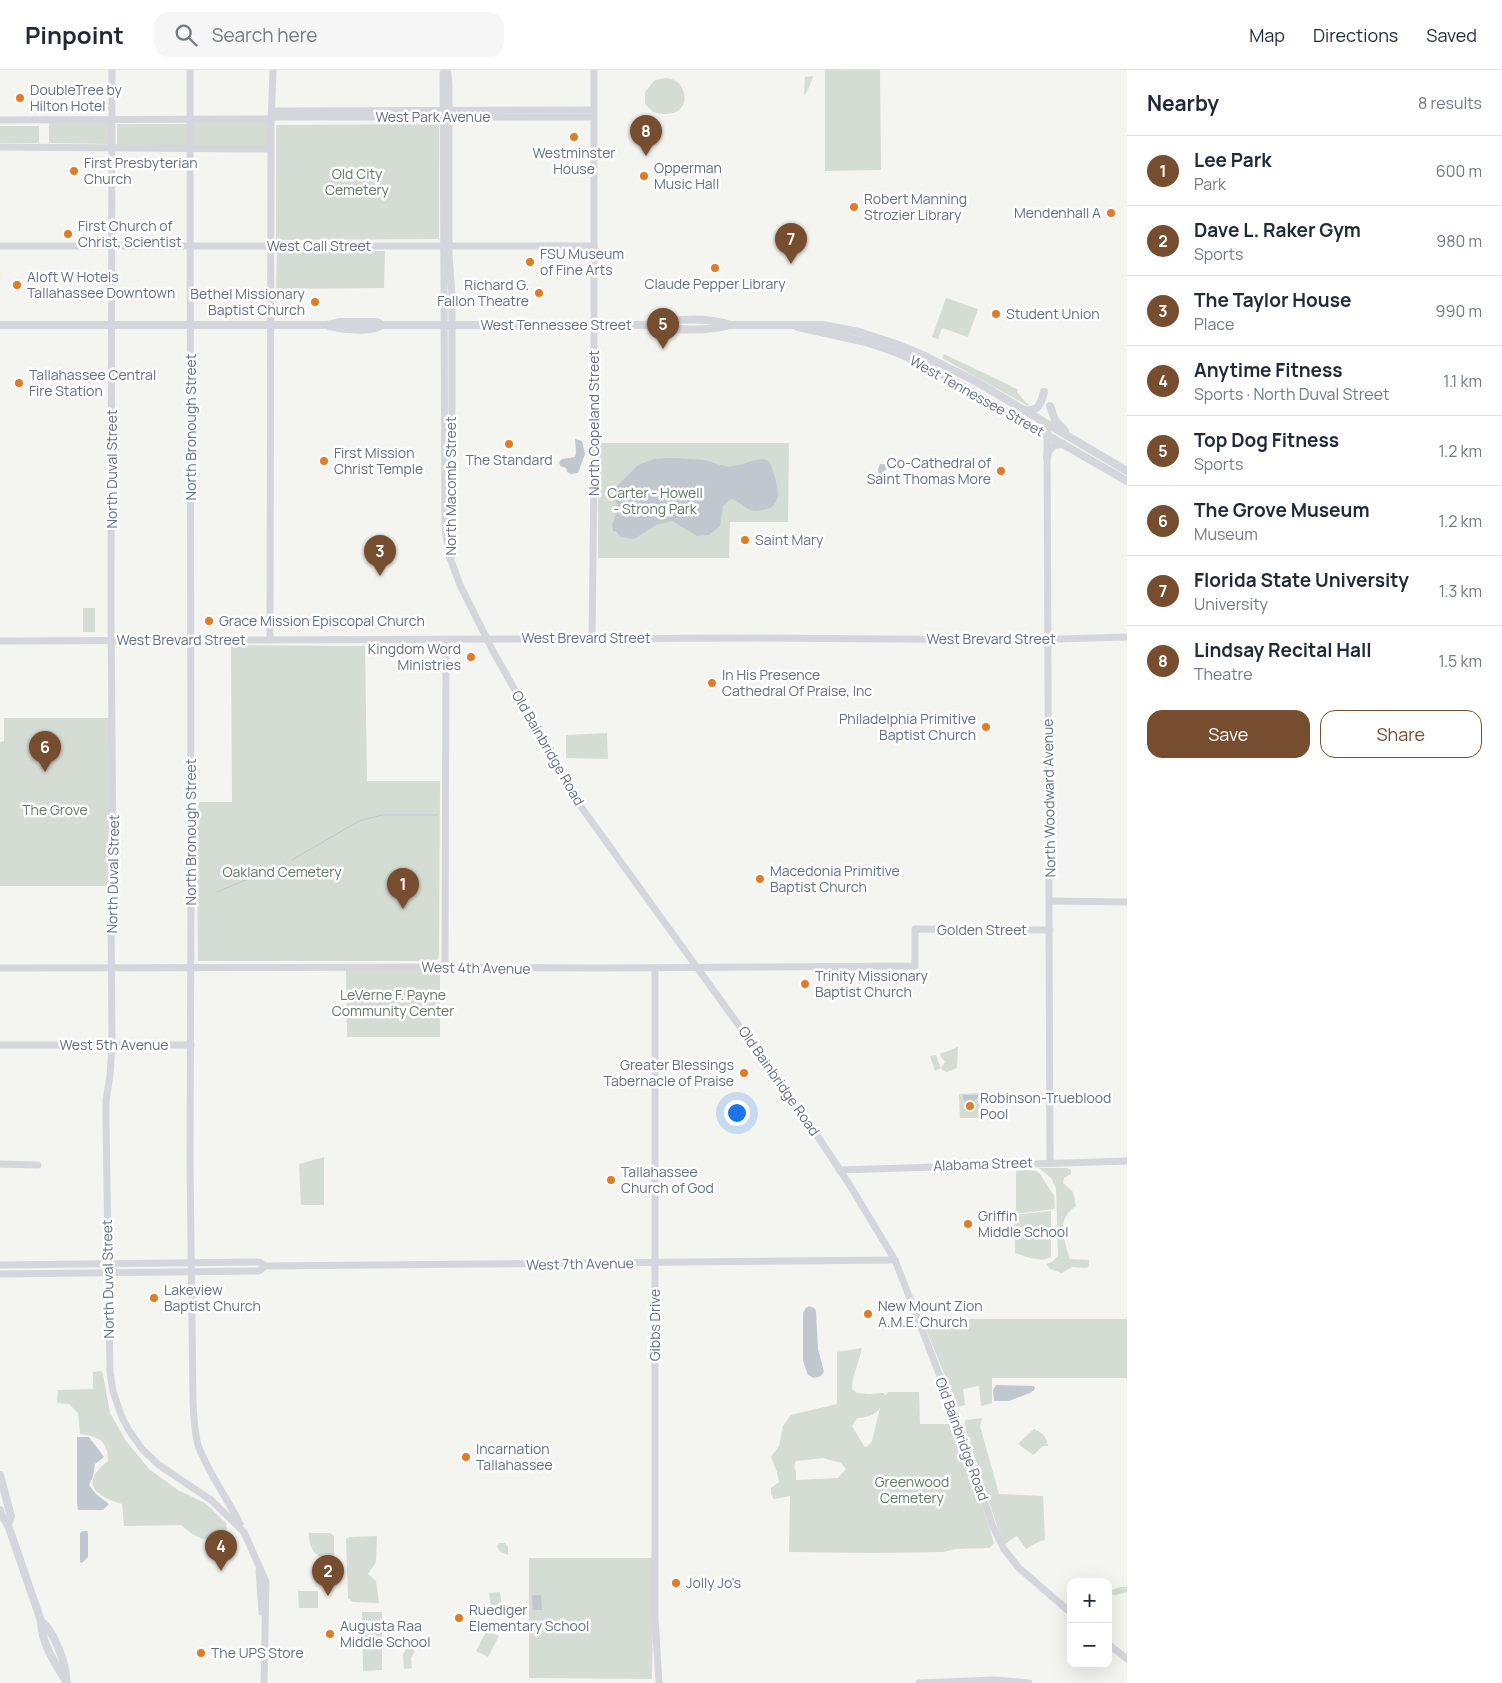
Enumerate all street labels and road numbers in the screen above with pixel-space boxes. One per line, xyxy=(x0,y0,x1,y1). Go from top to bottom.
street label: West Park Avenue xyxy=(376,107,490,126)
street label: West Call Street xyxy=(267,236,372,255)
street label: West Tennessee Street xyxy=(480,315,632,334)
street label: North Copeland Street xyxy=(584,350,603,496)
street label: West Tennessee Street xyxy=(907,351,1048,441)
street label: North Bronough Street xyxy=(181,353,200,500)
street label: North Duval Street xyxy=(102,409,121,529)
street label: North Macomb Street xyxy=(441,416,460,556)
street label: West Brevard Street xyxy=(521,628,651,647)
street label: West Brevard Street xyxy=(926,629,1056,648)
street label: West Brevard Street xyxy=(116,630,246,649)
street label: Old Bainbridge Road xyxy=(508,687,589,809)
street label: North Woodward Avenue xyxy=(1038,718,1059,878)
street label: North Bronough Street xyxy=(181,758,200,905)
street label: North Duval Street xyxy=(102,814,123,934)
street label: Golden Street xyxy=(937,920,1027,939)
street label: West 4th Avenue xyxy=(421,957,531,978)
street label: Old Bainbridge Road xyxy=(734,1022,824,1139)
street label: West 5th Avenue xyxy=(60,1035,168,1054)
street label: Alabama Street xyxy=(933,1152,1033,1175)
street label: North Duval Street xyxy=(97,1219,118,1339)
street label: West 7th Avenue xyxy=(526,1253,634,1274)
street label: Gibbs Drive xyxy=(645,1289,664,1361)
street label: Old Bainbridge Road xyxy=(931,1375,994,1503)

